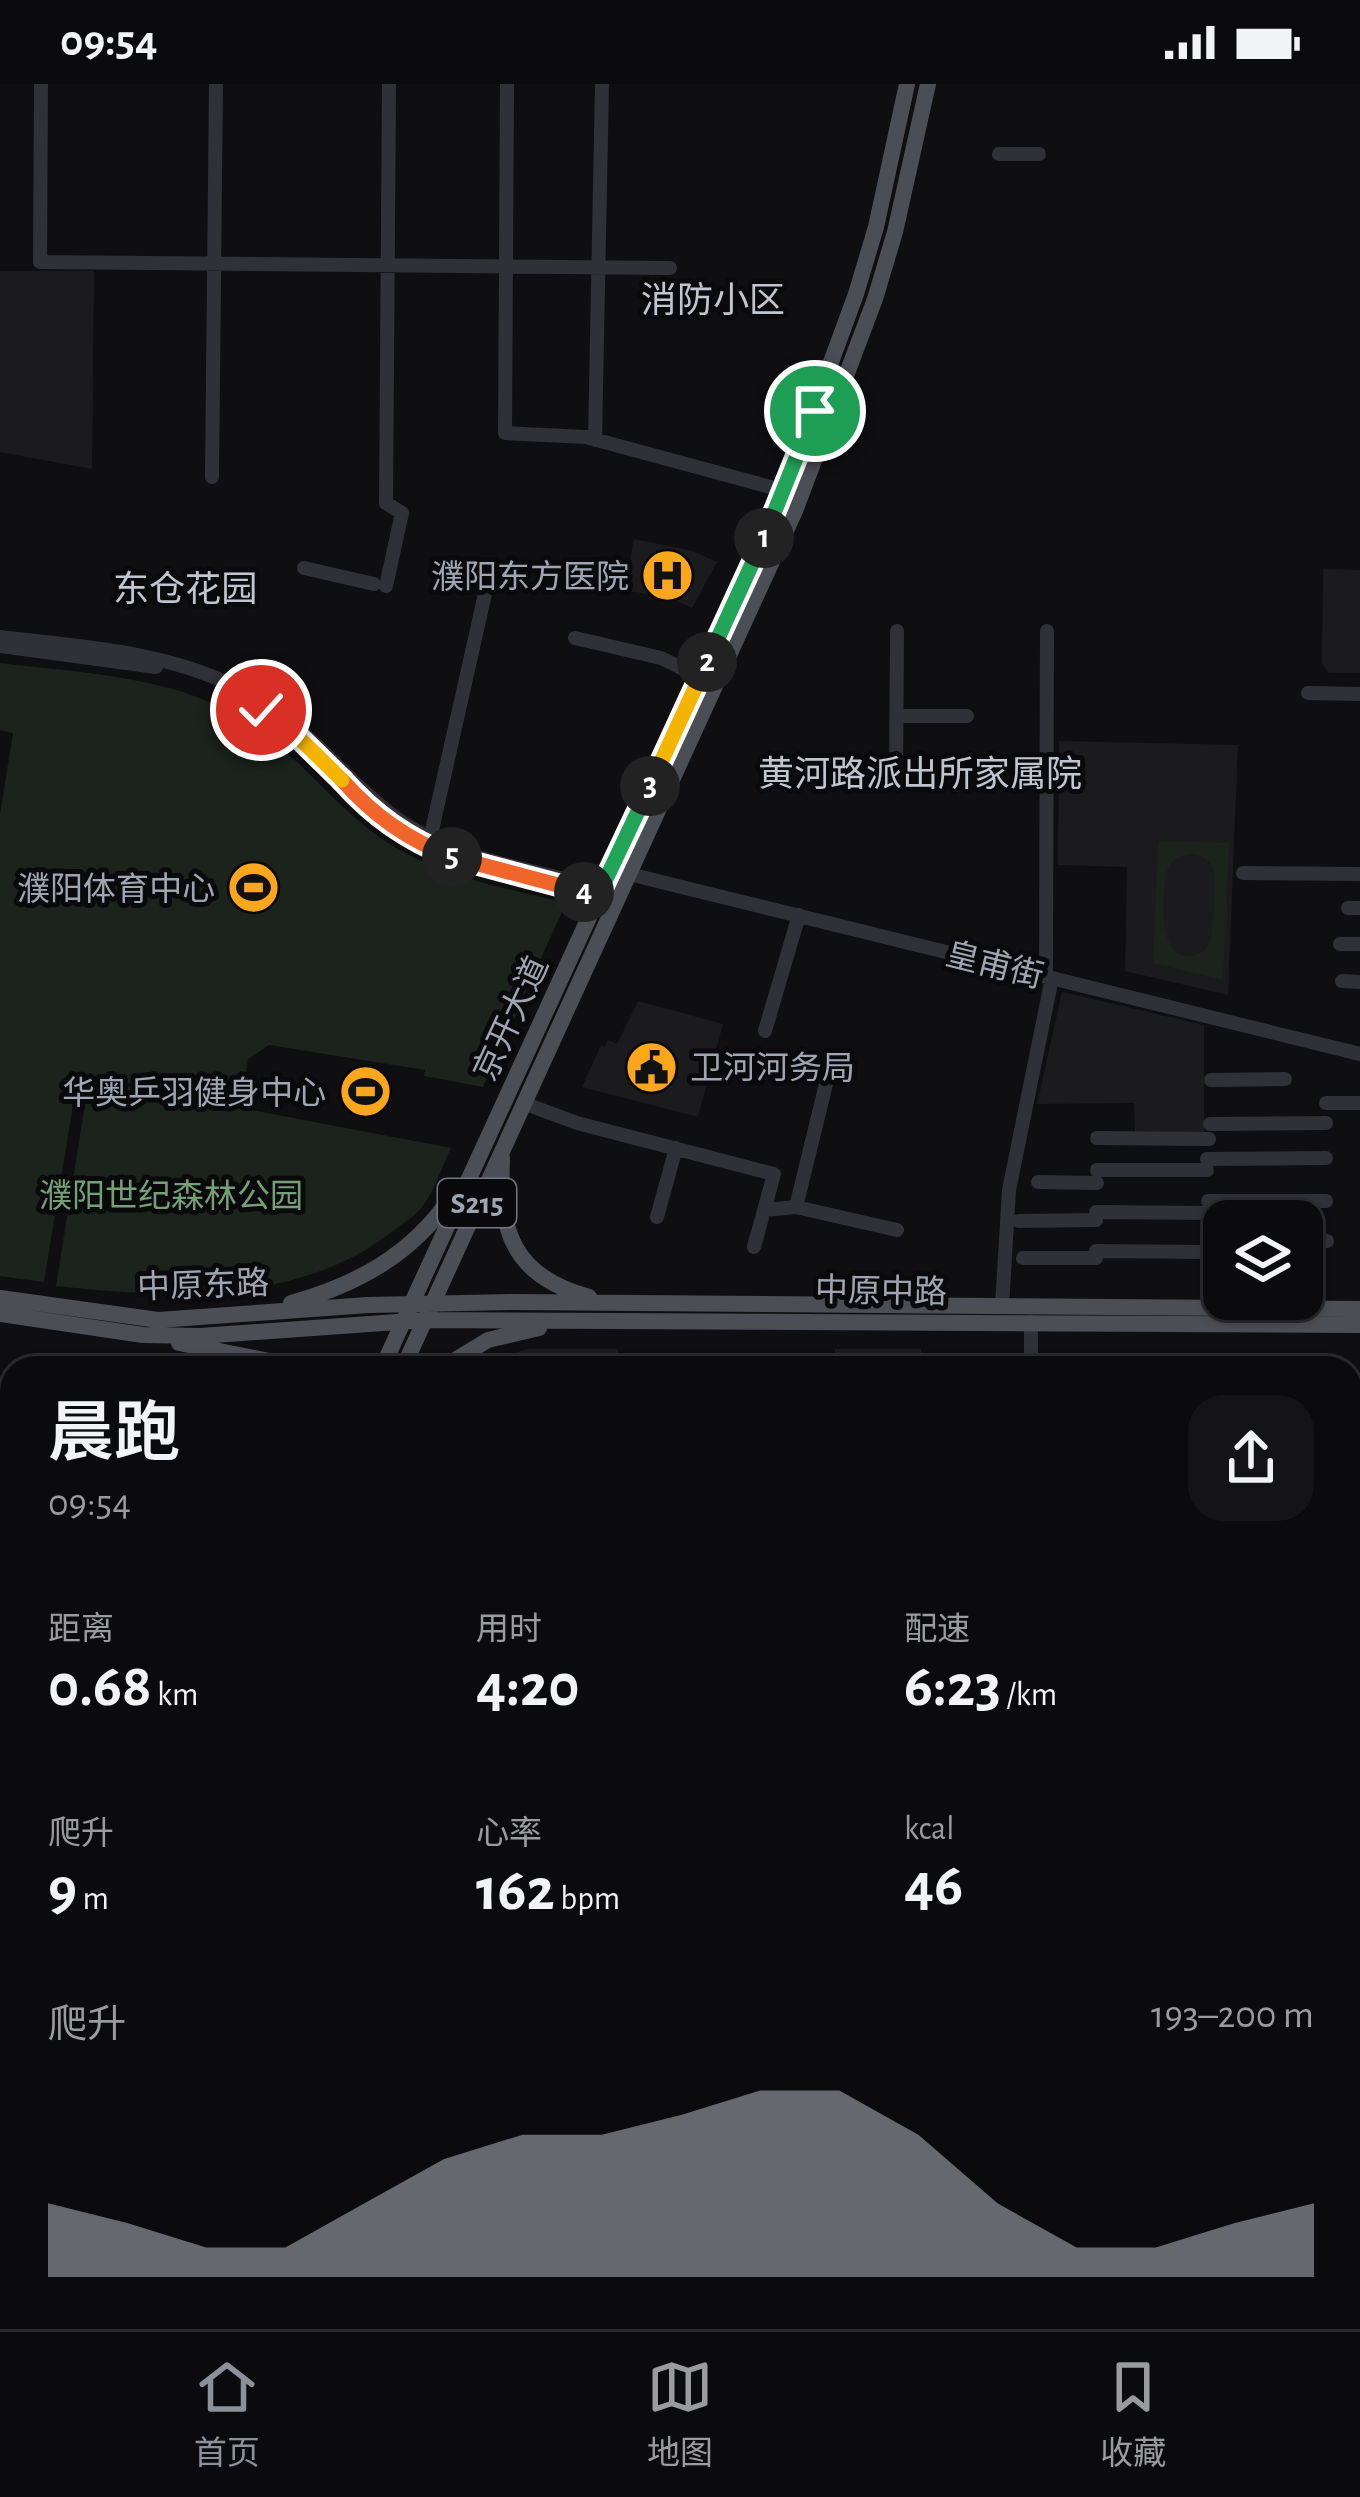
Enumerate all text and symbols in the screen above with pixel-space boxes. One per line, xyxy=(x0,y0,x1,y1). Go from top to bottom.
text: 09:54 xyxy=(60,19,158,64)
district label: 消防小区 xyxy=(641,281,785,319)
pin xyxy=(764,360,866,462)
icon: arrive xyxy=(782,378,848,444)
pin: 1 xyxy=(734,508,794,568)
text: 1 xyxy=(758,521,770,554)
hospital icon: 濮阳东方医院 xyxy=(640,548,696,604)
place label: 濮阳东方医院 xyxy=(431,559,629,595)
district label: 东仓花园 xyxy=(113,570,257,608)
pin: 2 xyxy=(677,632,737,692)
text: 2 xyxy=(699,645,715,678)
pin xyxy=(210,659,312,761)
icon: check xyxy=(228,677,294,743)
district label: 黄河路派出所家属院 xyxy=(758,755,1082,793)
pin: 3 xyxy=(620,756,680,816)
text: 3 xyxy=(643,769,657,802)
pin: 5 xyxy=(422,827,482,887)
text: 5 xyxy=(445,840,459,873)
sports icon: 濮阳体育中心 xyxy=(226,860,282,916)
pin: 4 xyxy=(554,862,614,922)
place label: 濮阳体育中心 xyxy=(17,872,215,907)
text: 4 xyxy=(576,875,592,908)
street label: 皇甫街 xyxy=(942,937,1047,994)
street label: 京开大道 xyxy=(468,951,555,1086)
public building icon: 卫河河务局 xyxy=(623,1039,679,1095)
place label: 卫河河务局 xyxy=(690,1051,855,1086)
sports icon: 华奥乒羽健身中心 xyxy=(337,1064,393,1120)
place label: 华奥乒羽健身中心 xyxy=(62,1076,326,1111)
park label: 濮阳世纪森林公园 xyxy=(39,1179,303,1214)
road number: S215 xyxy=(438,1179,516,1227)
map controls xyxy=(1203,1200,1323,1320)
button: layers xyxy=(1203,1200,1323,1320)
street label: 中原东路 xyxy=(136,1266,270,1305)
street label: 中原中路 xyxy=(815,1273,947,1310)
button: share xyxy=(1188,1395,1314,1521)
text: 晨跑 xyxy=(48,1402,180,1468)
text: 09:54 xyxy=(48,1484,131,1523)
text: 距离 xyxy=(48,1614,114,1647)
text: 用时 xyxy=(476,1614,542,1647)
text: 配速 xyxy=(904,1614,970,1647)
text: 0.68 xyxy=(48,1657,152,1717)
text: 4:20 xyxy=(476,1657,579,1717)
text: 6:23 xyxy=(904,1657,1001,1717)
text: km xyxy=(152,1679,198,1712)
text: /km xyxy=(1001,1679,1057,1712)
text: kcal xyxy=(904,1813,954,1846)
text: 爬升 xyxy=(48,1818,114,1851)
text: 心率 xyxy=(476,1818,542,1851)
text: 46 xyxy=(904,1856,963,1916)
text: 9 xyxy=(48,1861,77,1921)
text: 162 xyxy=(476,1861,555,1921)
text: m xyxy=(77,1883,109,1916)
text: bpm xyxy=(555,1883,620,1916)
text: 193–200 m xyxy=(1151,1996,1314,2035)
text: 爬升 xyxy=(48,2006,126,2045)
tab: 首页 xyxy=(194,2354,260,2475)
tab: 地图 xyxy=(647,2354,713,2475)
tab: 收藏 xyxy=(1100,2354,1166,2475)

